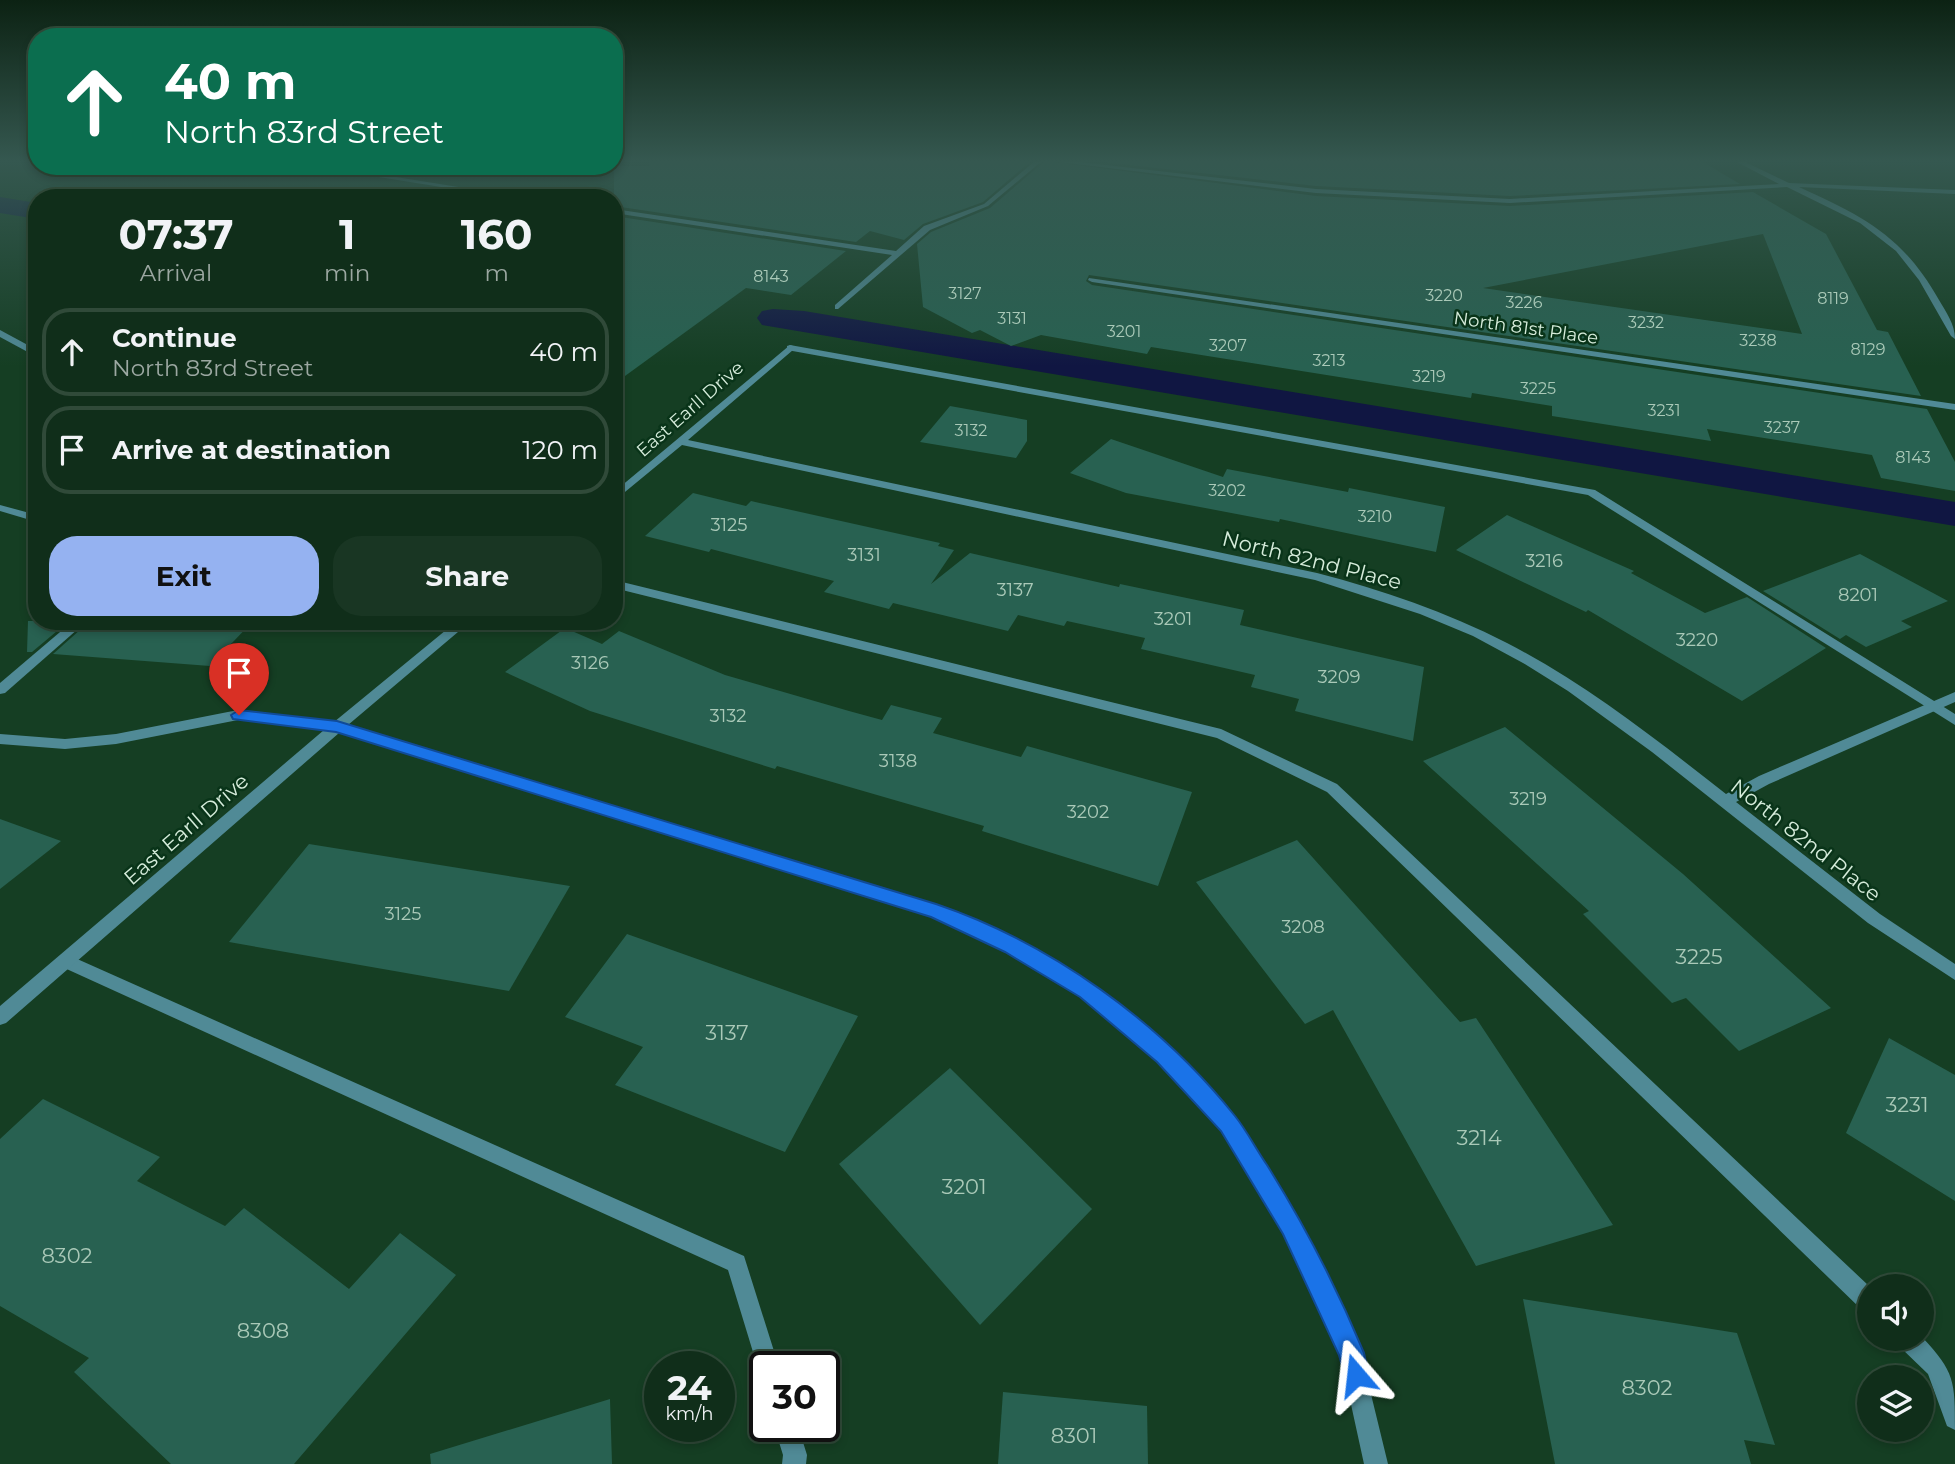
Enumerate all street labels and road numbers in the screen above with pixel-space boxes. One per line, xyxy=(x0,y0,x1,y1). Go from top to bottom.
street label: North 81st Place xyxy=(1452,307,1600,349)
street label: East Earll Drive xyxy=(632,357,748,461)
street label: North 82nd Place xyxy=(1220,526,1404,594)
street label: East Earll Drive xyxy=(119,768,253,890)
street label: North 82nd Place xyxy=(1726,774,1886,906)

